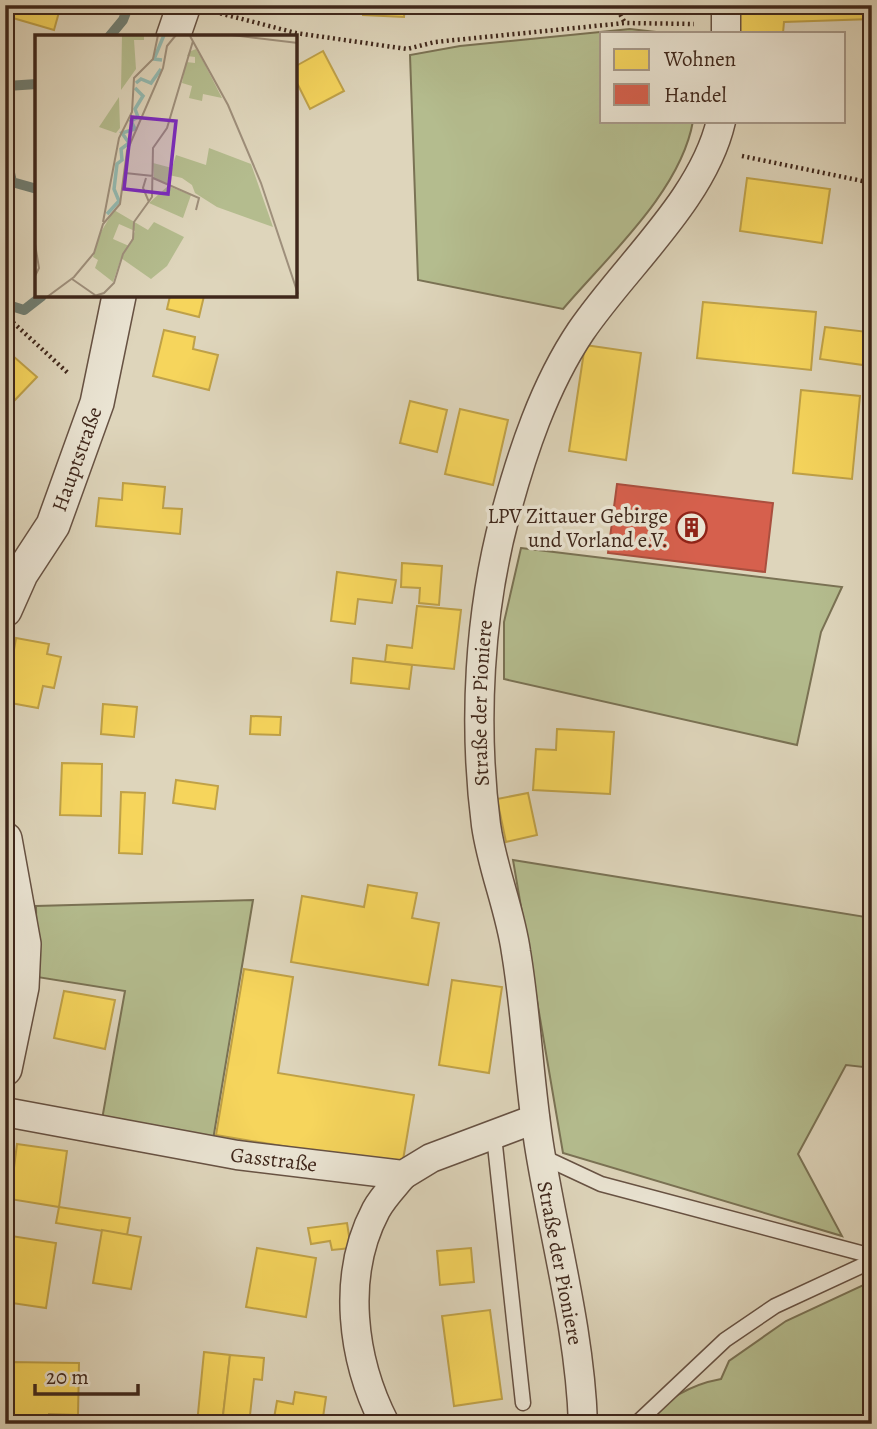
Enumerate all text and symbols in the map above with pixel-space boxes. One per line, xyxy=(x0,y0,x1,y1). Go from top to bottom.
legend xyxy=(600,32,846,122)
inset map xyxy=(35,35,298,298)
text: Wohnen xyxy=(663,45,736,73)
text: Handel xyxy=(664,81,727,109)
street label: Hauptstraße xyxy=(45,403,109,515)
place label: LPV Zittauer Gebirge und Vorland e.V. xyxy=(487,502,668,554)
building icon: LPV Zittauer Gebirge und Vorland e.V. xyxy=(674,511,708,545)
street label: Straße der Pioniere xyxy=(465,618,499,787)
street label: Gasstraße xyxy=(229,1140,319,1179)
street label: Straße der Pioniere xyxy=(530,1179,590,1347)
scale bar xyxy=(35,1352,138,1396)
text: 20 m xyxy=(46,1363,89,1391)

